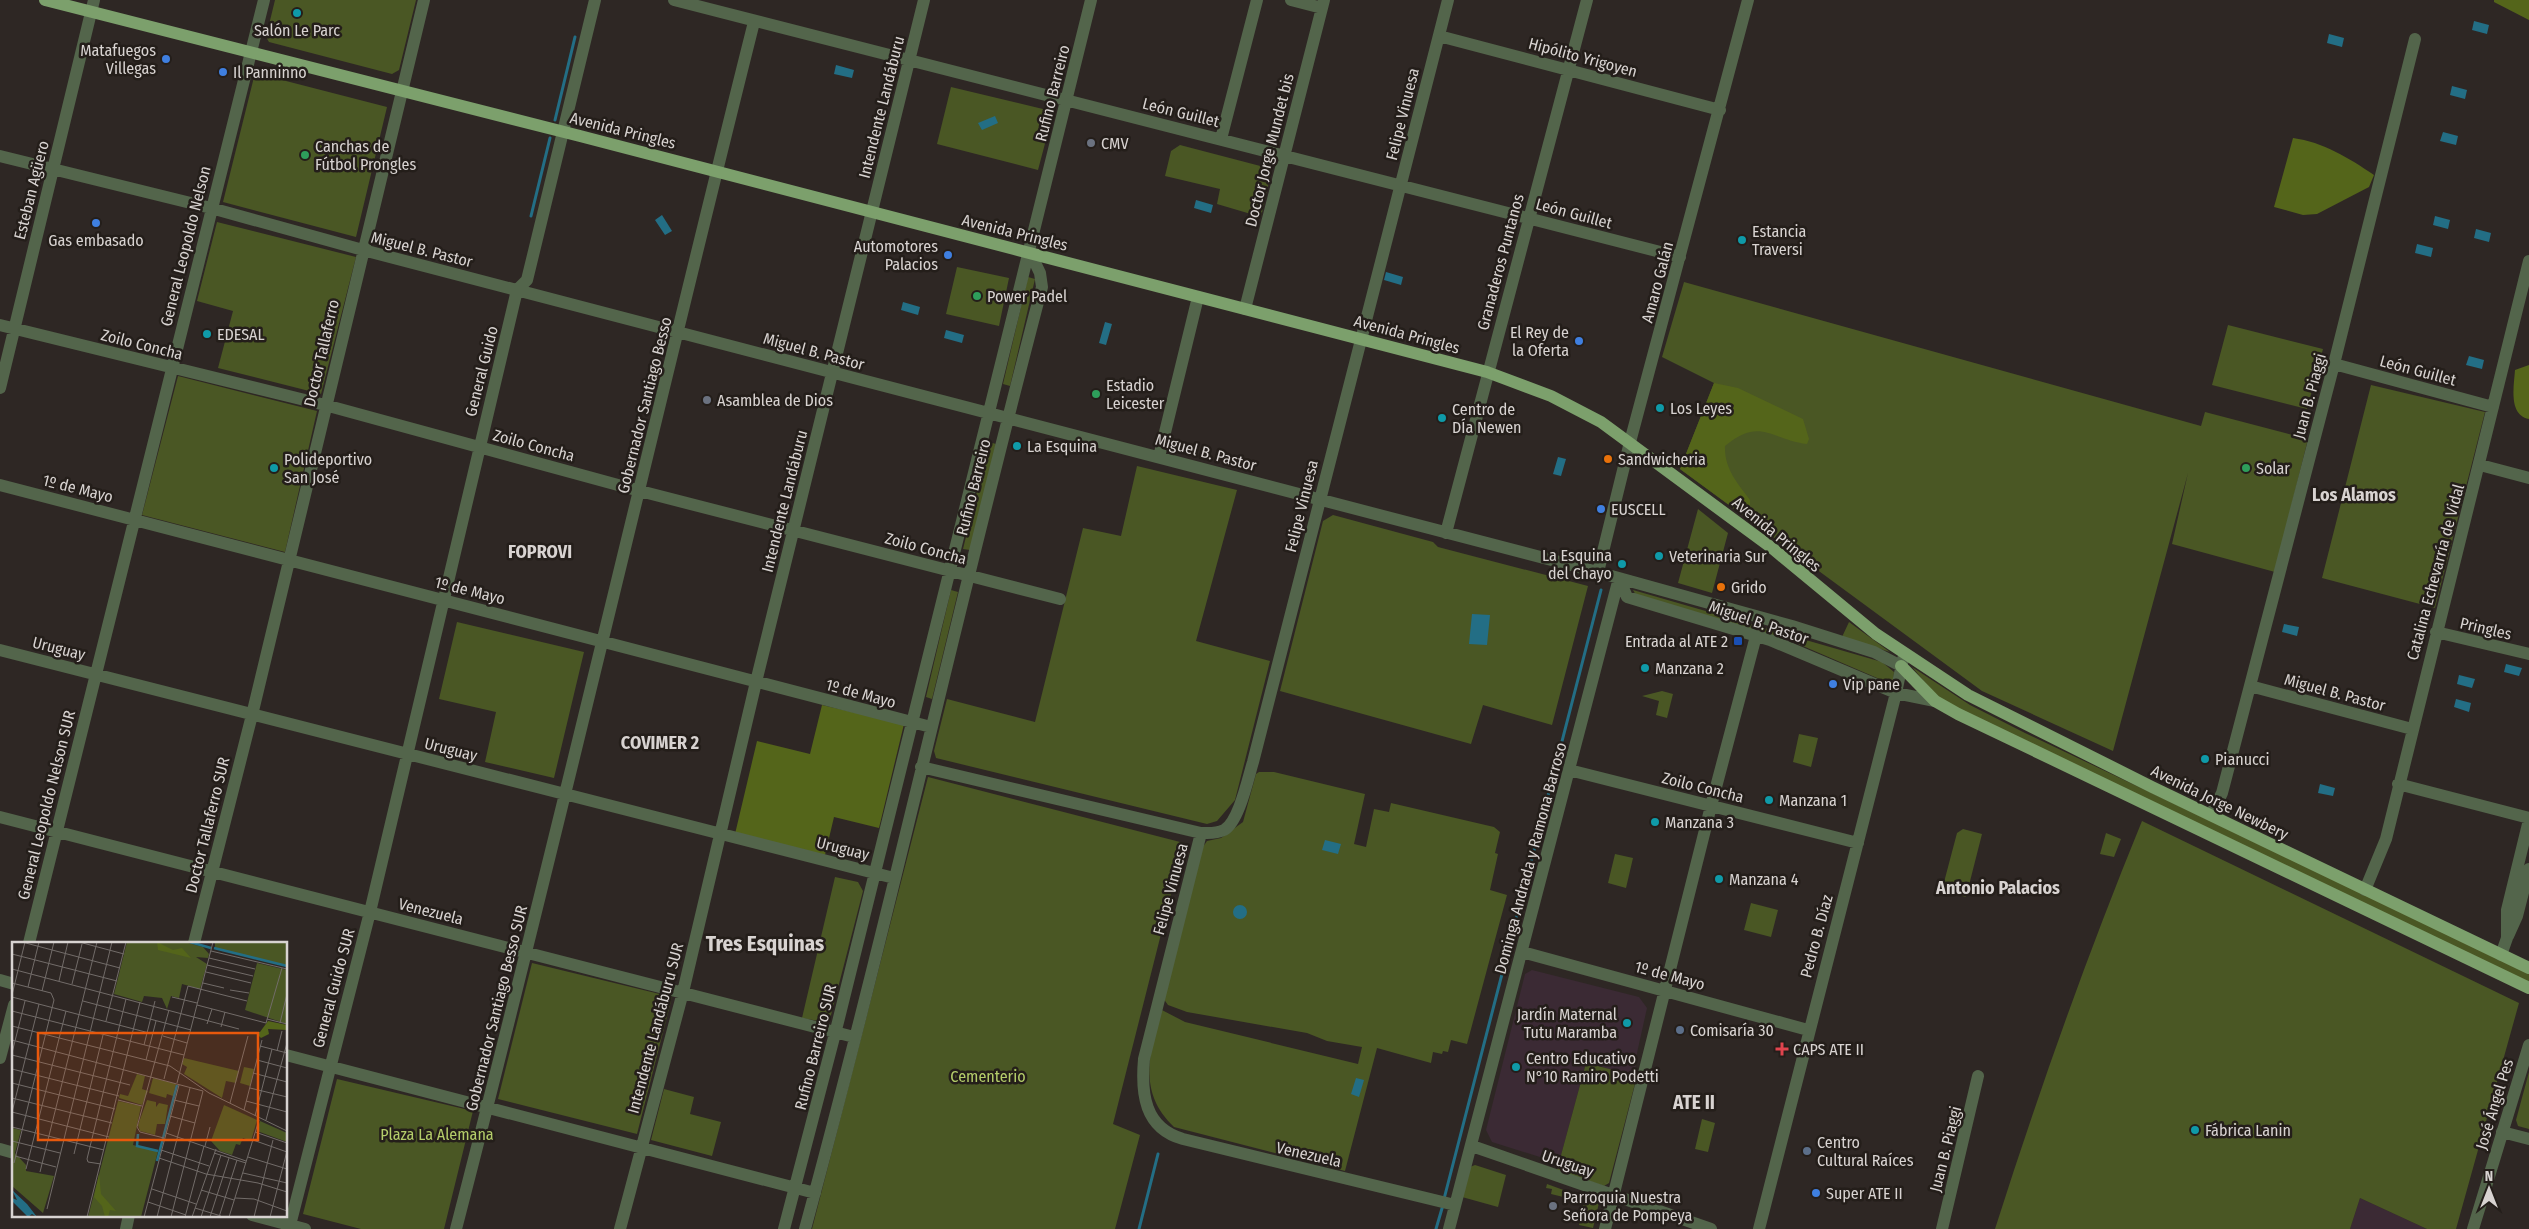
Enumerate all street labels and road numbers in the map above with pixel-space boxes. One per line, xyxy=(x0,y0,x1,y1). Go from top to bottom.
street label: Intendente Landáburu xyxy=(855,34,908,180)
street label: Hipólito Yrigoyen xyxy=(1526,34,1639,81)
street label: Rufino Barreiro xyxy=(1031,43,1074,143)
street label: Felipe Vinuesa xyxy=(1382,66,1423,162)
street label: Doctor Jorge Mundet bis xyxy=(1241,71,1298,229)
street label: León Guillet xyxy=(1141,94,1222,131)
street label: Avenida Pringles xyxy=(568,108,678,153)
street label: Esteban Agüero xyxy=(10,139,53,241)
street label: General Leopoldo Nelson xyxy=(156,164,215,328)
street label: Granaderos Puntanos xyxy=(1473,192,1528,332)
street label: León Guillet xyxy=(1534,194,1615,233)
street label: Avenida Pringles xyxy=(960,210,1070,255)
street label: Miguel B. Pastor xyxy=(369,228,475,271)
street label: Amaro Galán xyxy=(1638,240,1677,325)
street label: Doctor Tallaferro xyxy=(300,298,343,409)
street label: Avenida Pringles xyxy=(1352,311,1462,358)
street label: Gobernador Santiago Besso xyxy=(613,315,676,495)
street label: General Guido xyxy=(461,324,502,418)
street label: Zoilo Concha xyxy=(99,325,185,364)
street label: Miguel B. Pastor xyxy=(761,329,867,374)
street label: Juan B. Piaggi xyxy=(2289,351,2330,441)
street label: León Guillet xyxy=(2378,351,2459,390)
street label: Zoilo Concha xyxy=(491,425,577,466)
street label: Intendente Landáburu xyxy=(758,428,811,574)
street label: Miguel B. Pastor xyxy=(1153,430,1259,475)
street label: Rufino Barreiro xyxy=(952,437,995,537)
street label: Felipe Vinuesa xyxy=(1281,458,1322,554)
street label: 1º de Mayo xyxy=(41,471,115,506)
street label: Catalina Echevarría de Vidal xyxy=(2403,482,2468,662)
street label: Avenida Pringles xyxy=(1729,493,1825,576)
street label: Zoilo Concha xyxy=(883,528,969,569)
street label: 1º de Mayo xyxy=(433,573,507,608)
street label: Miguel B. Pastor xyxy=(1707,597,1811,649)
street label: Pringles xyxy=(2458,613,2514,644)
street label: Uruguay xyxy=(30,633,88,664)
street label: Miguel B. Pastor xyxy=(2282,670,2388,715)
street label: 1º de Mayo xyxy=(824,675,898,712)
street label: General Leopoldo Nelson SUR xyxy=(14,708,79,902)
street label: Uruguay xyxy=(422,734,480,765)
street label: Dominga Andrada y Ramona Barroso xyxy=(1490,740,1571,976)
street label: Doctor Tallaferro SUR xyxy=(181,755,234,895)
street label: Avenida Jorge Newbery xyxy=(2148,761,2292,844)
street label: Zoilo Concha xyxy=(1660,768,1746,807)
street label: Uruguay xyxy=(814,833,872,864)
street label: Felipe Vinuesa xyxy=(1149,841,1192,937)
street label: Pedro B. Díaz xyxy=(1796,893,1837,980)
street label: Venezuela xyxy=(396,894,466,929)
street label: Gobernador Santiago Besso SUR xyxy=(462,903,531,1113)
street label: General Guido SUR xyxy=(308,926,359,1050)
street label: Intendente Landáburu SUR xyxy=(624,940,687,1116)
street label: 1º de Mayo xyxy=(1633,957,1707,994)
street label: Rufino Barreiro SUR xyxy=(791,982,840,1112)
street label: José Ángel Pes xyxy=(2472,1056,2517,1152)
street label: Juan B. Piaggi xyxy=(1926,1104,1965,1194)
street label: Venezuela xyxy=(1274,1138,1343,1171)
street label: Uruguay xyxy=(1539,1146,1597,1181)

